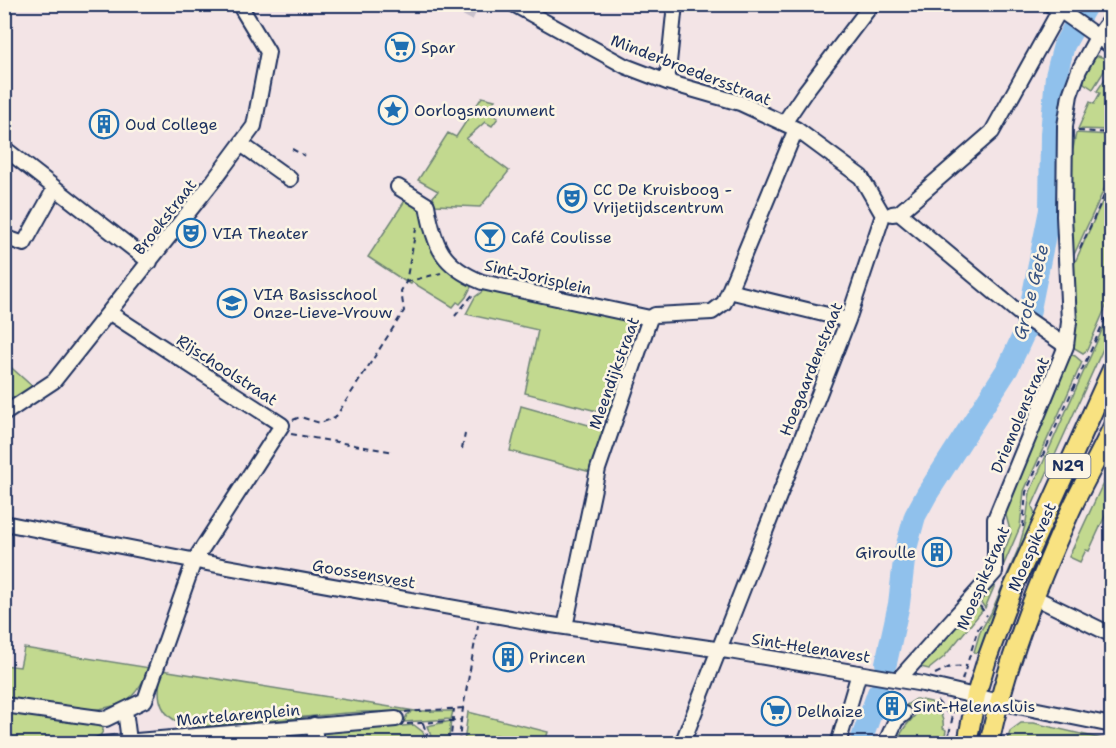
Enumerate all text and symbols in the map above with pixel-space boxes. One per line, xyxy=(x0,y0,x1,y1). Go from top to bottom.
street label: Minderbroedersstraat xyxy=(608,30,774,110)
supermarket icon: Spar xyxy=(384,31,416,63)
place label: Spar xyxy=(421,37,456,58)
place icon: Oorlogsmonument xyxy=(377,94,409,126)
place label: Oorlogsmonument xyxy=(414,100,555,121)
building icon: Oud College xyxy=(88,108,120,140)
place label: Oud College xyxy=(125,114,218,135)
street label: Broekstraat xyxy=(129,175,201,259)
place label: CC De Kruisboog - Vrijetijdscentrum xyxy=(593,179,732,218)
theatre icon: CC De Kruisboog - Vrijetijdscentrum xyxy=(556,182,588,214)
theatre icon: VIA Theater xyxy=(175,217,207,249)
bar icon: Café Coulisse xyxy=(474,221,506,253)
place label: VIA Theater xyxy=(212,223,309,244)
place label: Café Coulisse xyxy=(511,227,612,248)
water label: Grote Gete xyxy=(1008,242,1054,342)
street label: Sint-Jorisplein xyxy=(482,254,594,300)
place label: VIA Basisschool Onze-Lieve-Vrouw xyxy=(253,284,392,323)
school or university icon: VIA Basisschool Onze-Lieve-Vrouw xyxy=(216,287,248,319)
street label: Hoegaardenstraat xyxy=(775,299,847,439)
street label: Meendijkstraat xyxy=(584,314,644,432)
street label: Rijschoolstraat xyxy=(172,329,282,411)
street label: Driemolenstraat xyxy=(986,353,1054,477)
road number: N29 xyxy=(1046,454,1090,478)
street label: Moespikvest xyxy=(1003,499,1061,595)
street label: Moespikstraat xyxy=(952,523,1014,633)
building icon: Giroulle xyxy=(921,536,953,568)
place label: Giroulle xyxy=(855,542,916,563)
street label: Goossensvest xyxy=(311,555,417,593)
street label: Sint-Helenavest xyxy=(750,628,872,668)
building icon: Princen xyxy=(492,641,524,673)
place label: Princen xyxy=(529,647,586,668)
building icon: Sint-Helenasluis xyxy=(876,690,908,722)
supermarket icon: Delhaize xyxy=(760,695,792,727)
place label: Sint-Helenasluis xyxy=(913,696,1035,717)
street label: Martelarenplein xyxy=(175,699,301,731)
place label: Delhaize xyxy=(797,701,863,722)

